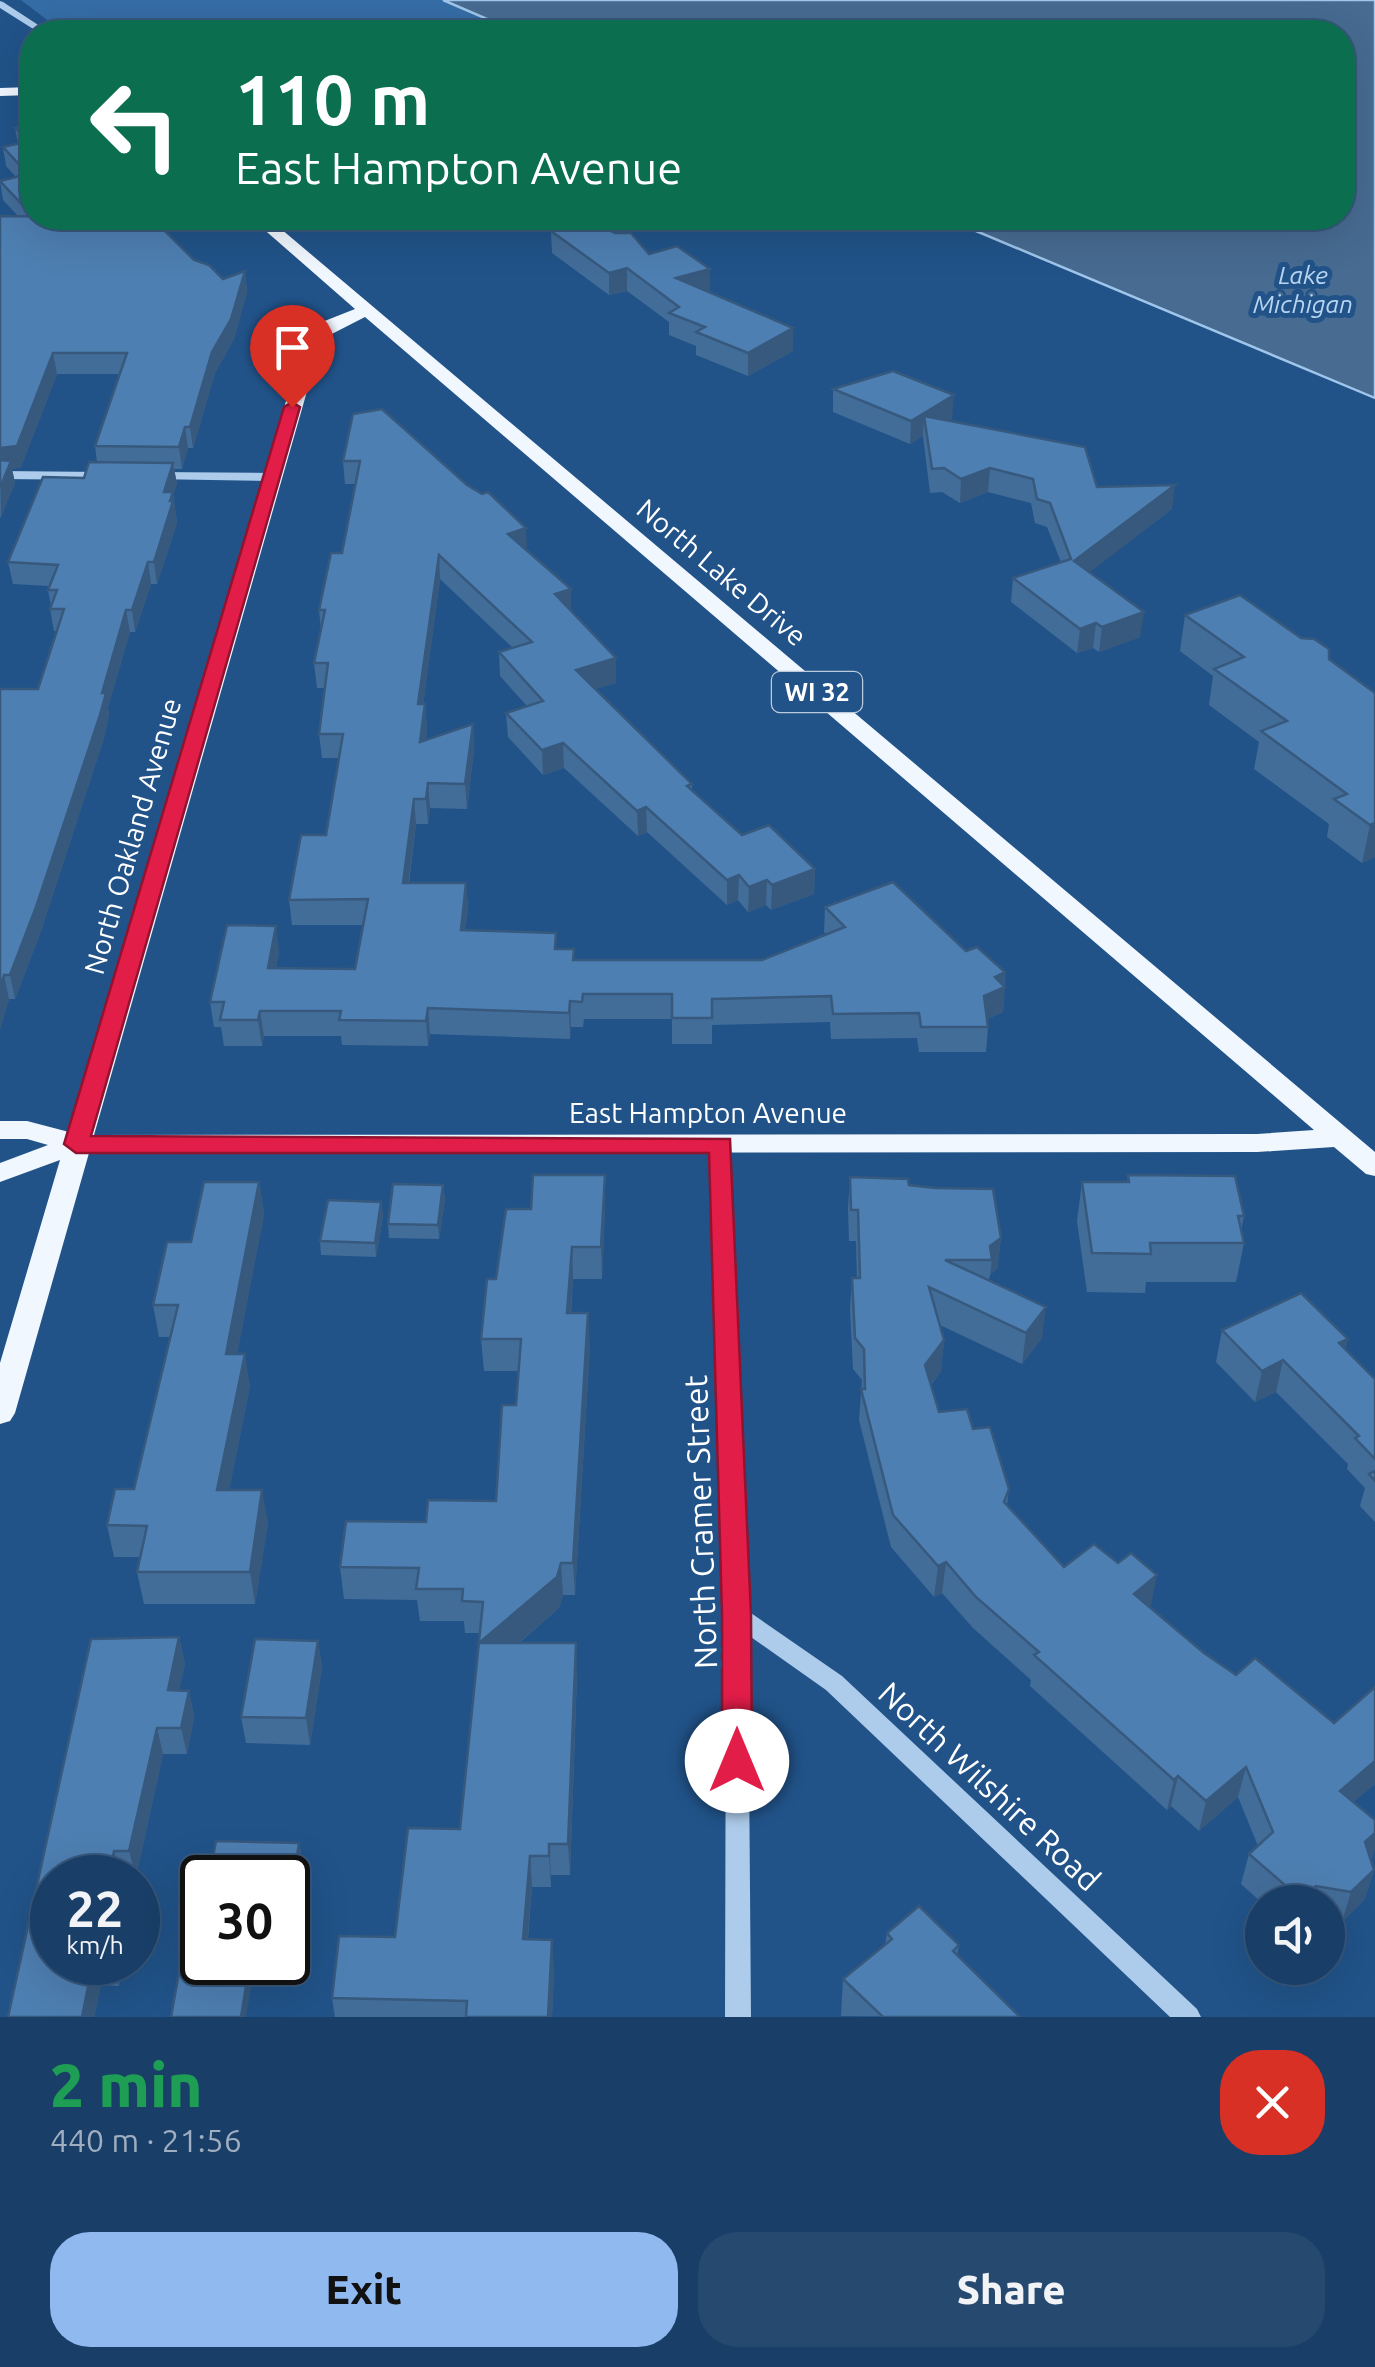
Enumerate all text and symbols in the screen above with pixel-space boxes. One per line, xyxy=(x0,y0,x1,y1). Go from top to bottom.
icon: left xyxy=(70,60,200,190)
text: 110 m xyxy=(235,60,430,138)
text: East Hampton Avenue xyxy=(235,142,682,193)
water label: Lake Michigan xyxy=(1253,261,1353,318)
pin xyxy=(250,305,335,408)
icon: arrive xyxy=(265,320,320,375)
street label: North Lake Drive xyxy=(631,492,813,652)
road number: WI 32 xyxy=(772,672,862,712)
street label: North Oakland Avenue xyxy=(78,694,186,978)
street label: East Hampton Avenue xyxy=(569,1097,847,1128)
street label: North Cramer Street xyxy=(677,1374,723,1670)
street label: North Wilshire Road xyxy=(872,1674,1108,1898)
position arrow xyxy=(685,1709,789,1813)
speed limit sign: 30 xyxy=(180,1855,310,1985)
text: 22 xyxy=(67,1880,123,1936)
map controls xyxy=(1245,1885,1345,1985)
button: sound xyxy=(1245,1885,1345,1985)
text: km/h xyxy=(66,1931,124,1959)
button: close xyxy=(1220,2050,1325,2155)
text: 2 min xyxy=(50,2051,203,2118)
text: 440 m · 21:56 xyxy=(50,2122,242,2158)
button: Exit xyxy=(50,2232,678,2347)
button: Share xyxy=(698,2232,1325,2347)

